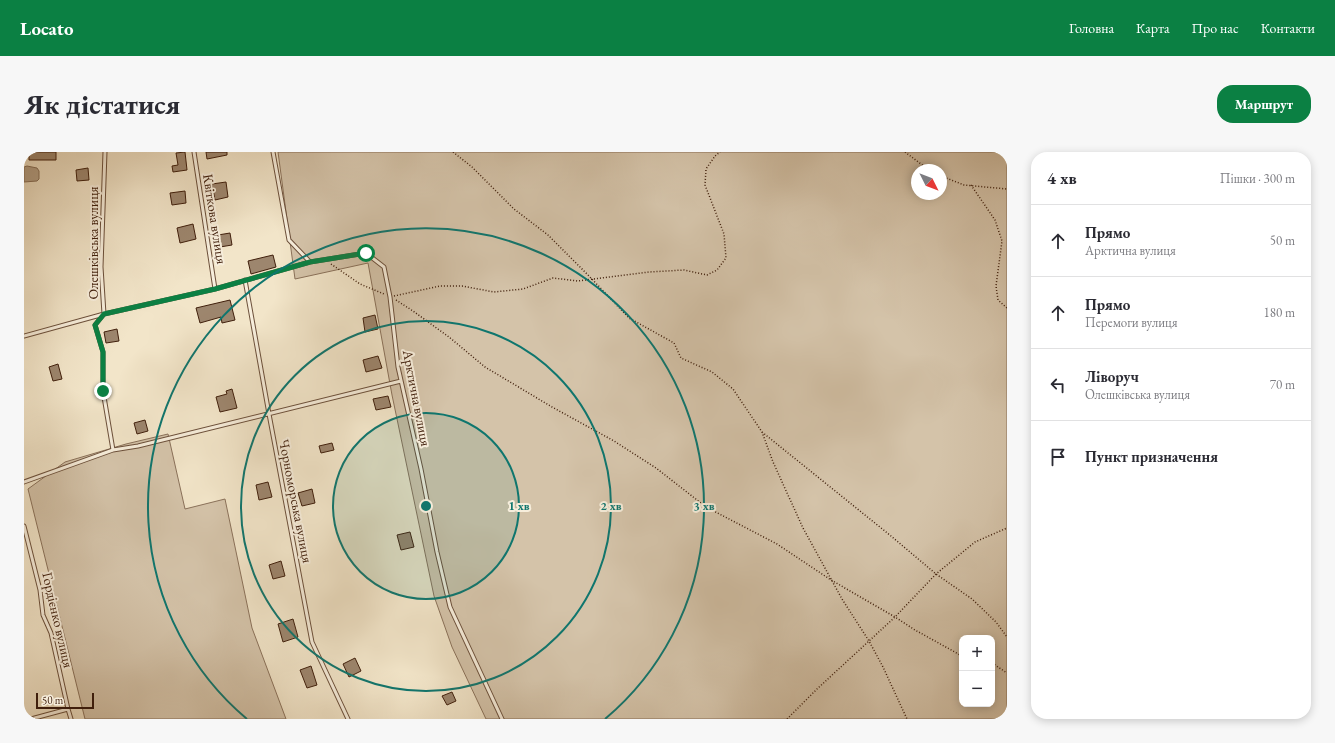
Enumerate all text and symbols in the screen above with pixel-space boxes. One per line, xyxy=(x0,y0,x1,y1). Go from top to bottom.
text: Locato xyxy=(20,16,74,41)
text: Головна xyxy=(1069,19,1114,37)
text: Карта xyxy=(1136,19,1169,37)
text: Про нас xyxy=(1191,19,1239,37)
text: Контакти xyxy=(1261,19,1315,37)
button: Маршрут xyxy=(1217,85,1311,123)
text: Як дістатися xyxy=(24,86,180,122)
north arrow xyxy=(911,164,947,200)
text: 4 хв xyxy=(1047,167,1077,189)
text: Пішки · 300 m xyxy=(1220,170,1295,187)
street label: Квіткова вулиця xyxy=(199,173,231,265)
street label: Олешківська вулиця xyxy=(84,186,102,300)
text: Прямо xyxy=(1085,223,1130,242)
icon: ahead xyxy=(1047,230,1069,252)
text: 50 m xyxy=(1270,232,1295,249)
text: Арктична вулиця xyxy=(1085,242,1176,259)
route start xyxy=(357,244,375,262)
text: Прямо xyxy=(1085,295,1130,314)
icon: ahead xyxy=(1047,302,1069,324)
text: 180 m xyxy=(1264,304,1295,321)
text: Перемоги вулиця xyxy=(1085,314,1178,331)
street label: Арктична вулиця xyxy=(399,347,435,448)
text: Ліворуч xyxy=(1085,367,1139,386)
icon: left xyxy=(1047,374,1069,396)
text: 70 m xyxy=(1270,376,1295,393)
route end xyxy=(94,382,112,400)
text: Олешківська вулиця xyxy=(1085,386,1190,403)
street label: Чорноморська вулиця xyxy=(275,438,317,564)
icon: arrive xyxy=(1047,446,1069,468)
text: Пункт призначення xyxy=(1085,447,1218,466)
text: 1 хв xyxy=(508,498,530,514)
text: 2 хв xyxy=(600,498,622,514)
text: 3 хв xyxy=(693,498,715,514)
centre of rings xyxy=(419,499,433,513)
street label: Гордієнко вулиця xyxy=(38,570,78,670)
map controls xyxy=(959,635,995,707)
button: + xyxy=(959,635,995,671)
button: − xyxy=(959,671,995,707)
scale bar xyxy=(36,691,94,710)
text: 50 m xyxy=(42,693,63,707)

